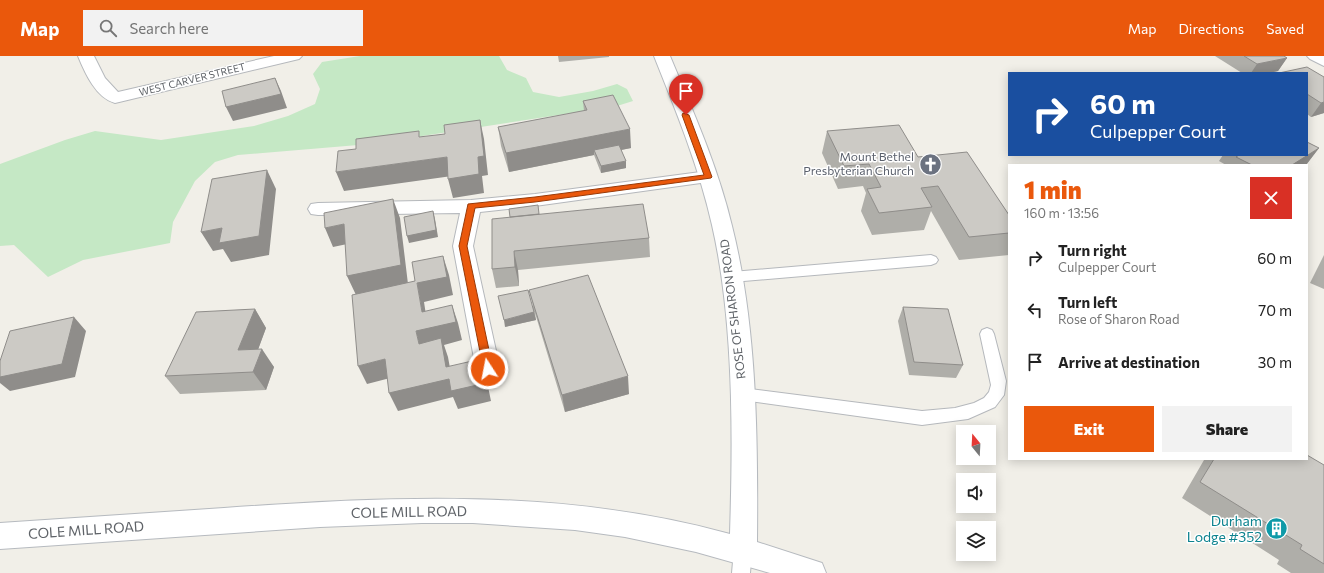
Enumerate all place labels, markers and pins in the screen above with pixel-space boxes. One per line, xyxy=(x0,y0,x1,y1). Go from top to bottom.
pin xyxy=(669,74,703,115)
place label: Mount Bethel Presbyterian Church xyxy=(803,149,914,177)
church icon: Mount Bethel Presbyterian Church xyxy=(917,151,943,177)
place label: Durham Lodge #352 xyxy=(1187,512,1262,545)
building icon: Durham Lodge #352 xyxy=(1264,516,1290,542)

